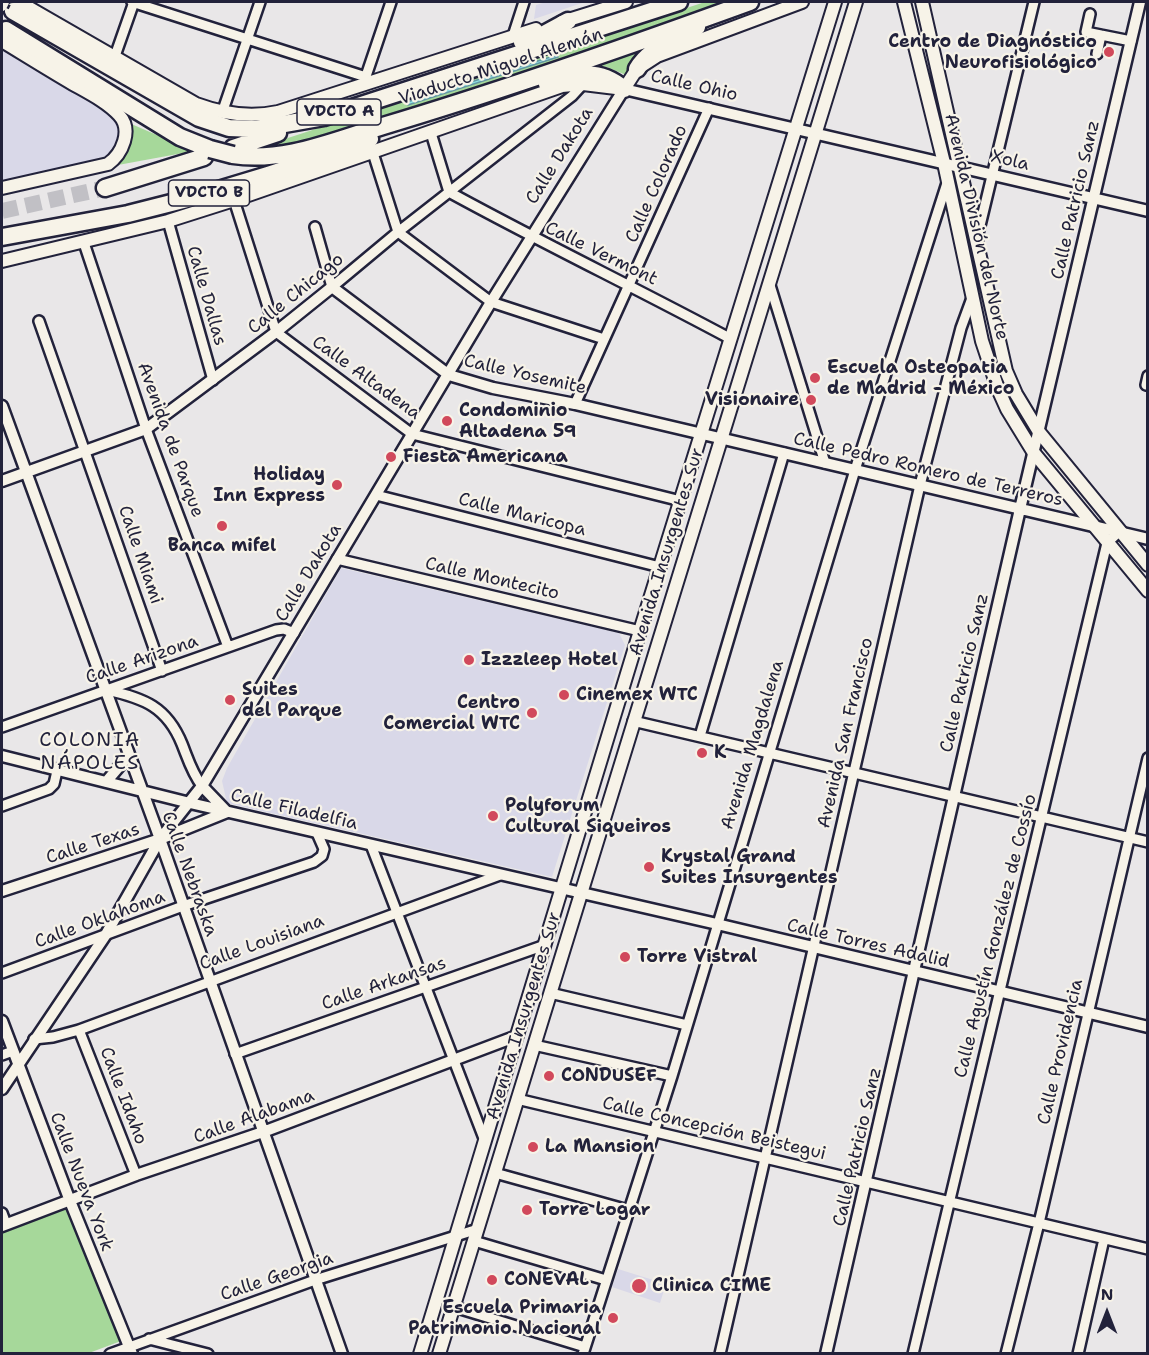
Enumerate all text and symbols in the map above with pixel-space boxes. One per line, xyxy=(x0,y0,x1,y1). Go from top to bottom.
street label: Viaducto Miguel Alemán xyxy=(396,24,606,110)
place label: Centro de Diagnóstico Neurofisiológico xyxy=(888,31,1097,74)
marker: Centro de Diagnóstico Neurofisiológico xyxy=(1102,45,1116,59)
street label: Calle Ohio xyxy=(648,66,740,106)
road number: VDCTO A xyxy=(297,99,381,125)
street label: Calle Dakota xyxy=(522,103,598,209)
street label: Avenida División del Norte xyxy=(939,112,1013,342)
street label: Calle Patricio Sanz xyxy=(1047,118,1105,282)
street label: Calle Colorado xyxy=(621,122,693,246)
street label: Xola xyxy=(989,146,1031,176)
road number: VDCTO B xyxy=(168,180,250,206)
street label: Calle Vermont xyxy=(541,217,661,291)
street label: Calle Dallas xyxy=(182,244,230,348)
street label: Calle Chicago xyxy=(244,249,348,339)
street label: Calle Altadena xyxy=(307,331,425,425)
street label: Calle Yosemite xyxy=(462,350,588,400)
place label: Escuela Osteopatia de Madrid - México xyxy=(827,357,1014,400)
street label: Avenida de Parque xyxy=(132,360,208,520)
marker: Escuela Osteopatia de Madrid - México xyxy=(808,371,822,385)
place label: Visionaire xyxy=(705,389,799,411)
marker: Visionaire xyxy=(804,393,818,407)
place label: Condominio Altadena 59 xyxy=(459,400,576,442)
marker: Condominio Altadena 59 xyxy=(440,414,454,428)
street label: Calle Pedro Romero de Terreros xyxy=(791,428,1065,512)
place label: Fiesta Americana xyxy=(403,446,568,468)
street label: Avenida Insurgentes Sur xyxy=(625,446,709,658)
marker: Fiesta Americana xyxy=(384,450,398,464)
place label: Holiday Inn Express xyxy=(213,464,325,506)
marker: Holiday Inn Express xyxy=(330,478,344,492)
street label: Calle Maricopa xyxy=(456,489,588,541)
street label: Calle Miami xyxy=(113,503,167,607)
marker: Banca mifel xyxy=(215,519,229,533)
street label: Calle Dakota xyxy=(271,520,347,626)
place label: Banca mifel xyxy=(168,535,276,557)
street label: Calle Montecito xyxy=(423,553,561,605)
street label: Calle Patricio Sanz xyxy=(936,591,994,755)
street label: Calle Arizona xyxy=(83,631,201,689)
street label: Avenida San Francisco xyxy=(814,636,878,830)
place label: Izzzleep Hotel xyxy=(481,649,618,671)
marker: Izzzleep Hotel xyxy=(462,653,476,667)
street label: Avenida Magdalena xyxy=(717,658,789,832)
place label: Suites del Parque xyxy=(242,679,342,722)
place label: Cinemex WTC xyxy=(576,684,698,706)
marker: Cinemex WTC xyxy=(557,688,571,702)
place label: Centro Comercial WTC xyxy=(383,692,520,734)
marker: Suites del Parque xyxy=(223,693,237,707)
marker: Centro Comercial WTC xyxy=(525,706,539,720)
district label: COLONIA NÁPOLES xyxy=(39,729,141,776)
place label: K xyxy=(714,742,726,764)
marker: K xyxy=(695,746,709,760)
street label: Calle Filadelfia xyxy=(228,785,360,835)
street label: Calle Agustín González de Cossío xyxy=(950,792,1042,1080)
place label: Polyforum Cultural Siqueiros xyxy=(505,795,671,838)
street label: Calle Nebraska xyxy=(156,809,222,939)
marker: Polyforum Cultural Siqueiros xyxy=(486,809,500,823)
street label: Calle Texas xyxy=(43,819,143,869)
place label: Krystal Grand Suites Insurgentes xyxy=(661,846,838,888)
marker: Krystal Grand Suites Insurgentes xyxy=(642,860,656,874)
street label: Calle Oklahoma xyxy=(32,886,168,954)
street label: Calle Louisiana xyxy=(197,910,327,976)
street label: Avenida Insurgentes Sur xyxy=(482,910,566,1122)
street label: Calle Torres Adalid xyxy=(785,915,951,973)
place label: Torre Vistral xyxy=(637,946,757,968)
marker: Torre Vistral xyxy=(618,950,632,964)
street label: Calle Arkansas xyxy=(319,953,449,1015)
street label: Calle Providencia xyxy=(1034,977,1088,1127)
street label: Calle Idaho xyxy=(95,1044,151,1148)
place label: CONDUSEF xyxy=(561,1065,657,1087)
street label: Calle Patricio Sanz xyxy=(829,1065,887,1229)
marker: CONDUSEF xyxy=(542,1069,556,1083)
street label: Calle Alabama xyxy=(191,1085,317,1149)
street label: Calle Concepción Beistegui xyxy=(600,1093,828,1165)
street label: Calle Nueva York xyxy=(45,1109,117,1255)
place label: La Mansion xyxy=(545,1136,654,1158)
marker: La Mansion xyxy=(526,1140,540,1154)
place label: Torre Logar xyxy=(539,1199,650,1221)
marker: Torre Logar xyxy=(520,1203,534,1217)
street label: Calle Georgia xyxy=(218,1248,336,1306)
place label: CONEVAL xyxy=(504,1269,589,1291)
marker: CONEVAL xyxy=(485,1273,499,1287)
place label: Clinica CIME xyxy=(652,1275,771,1297)
marker: Clinica CIME xyxy=(630,1277,648,1295)
north arrow xyxy=(1077,1283,1137,1343)
text: N xyxy=(1101,1284,1113,1305)
place label: Escuela Primaria Patrimonio Nacional xyxy=(408,1297,601,1340)
marker: Escuela Primaria Patrimonio Nacional xyxy=(606,1311,620,1325)

